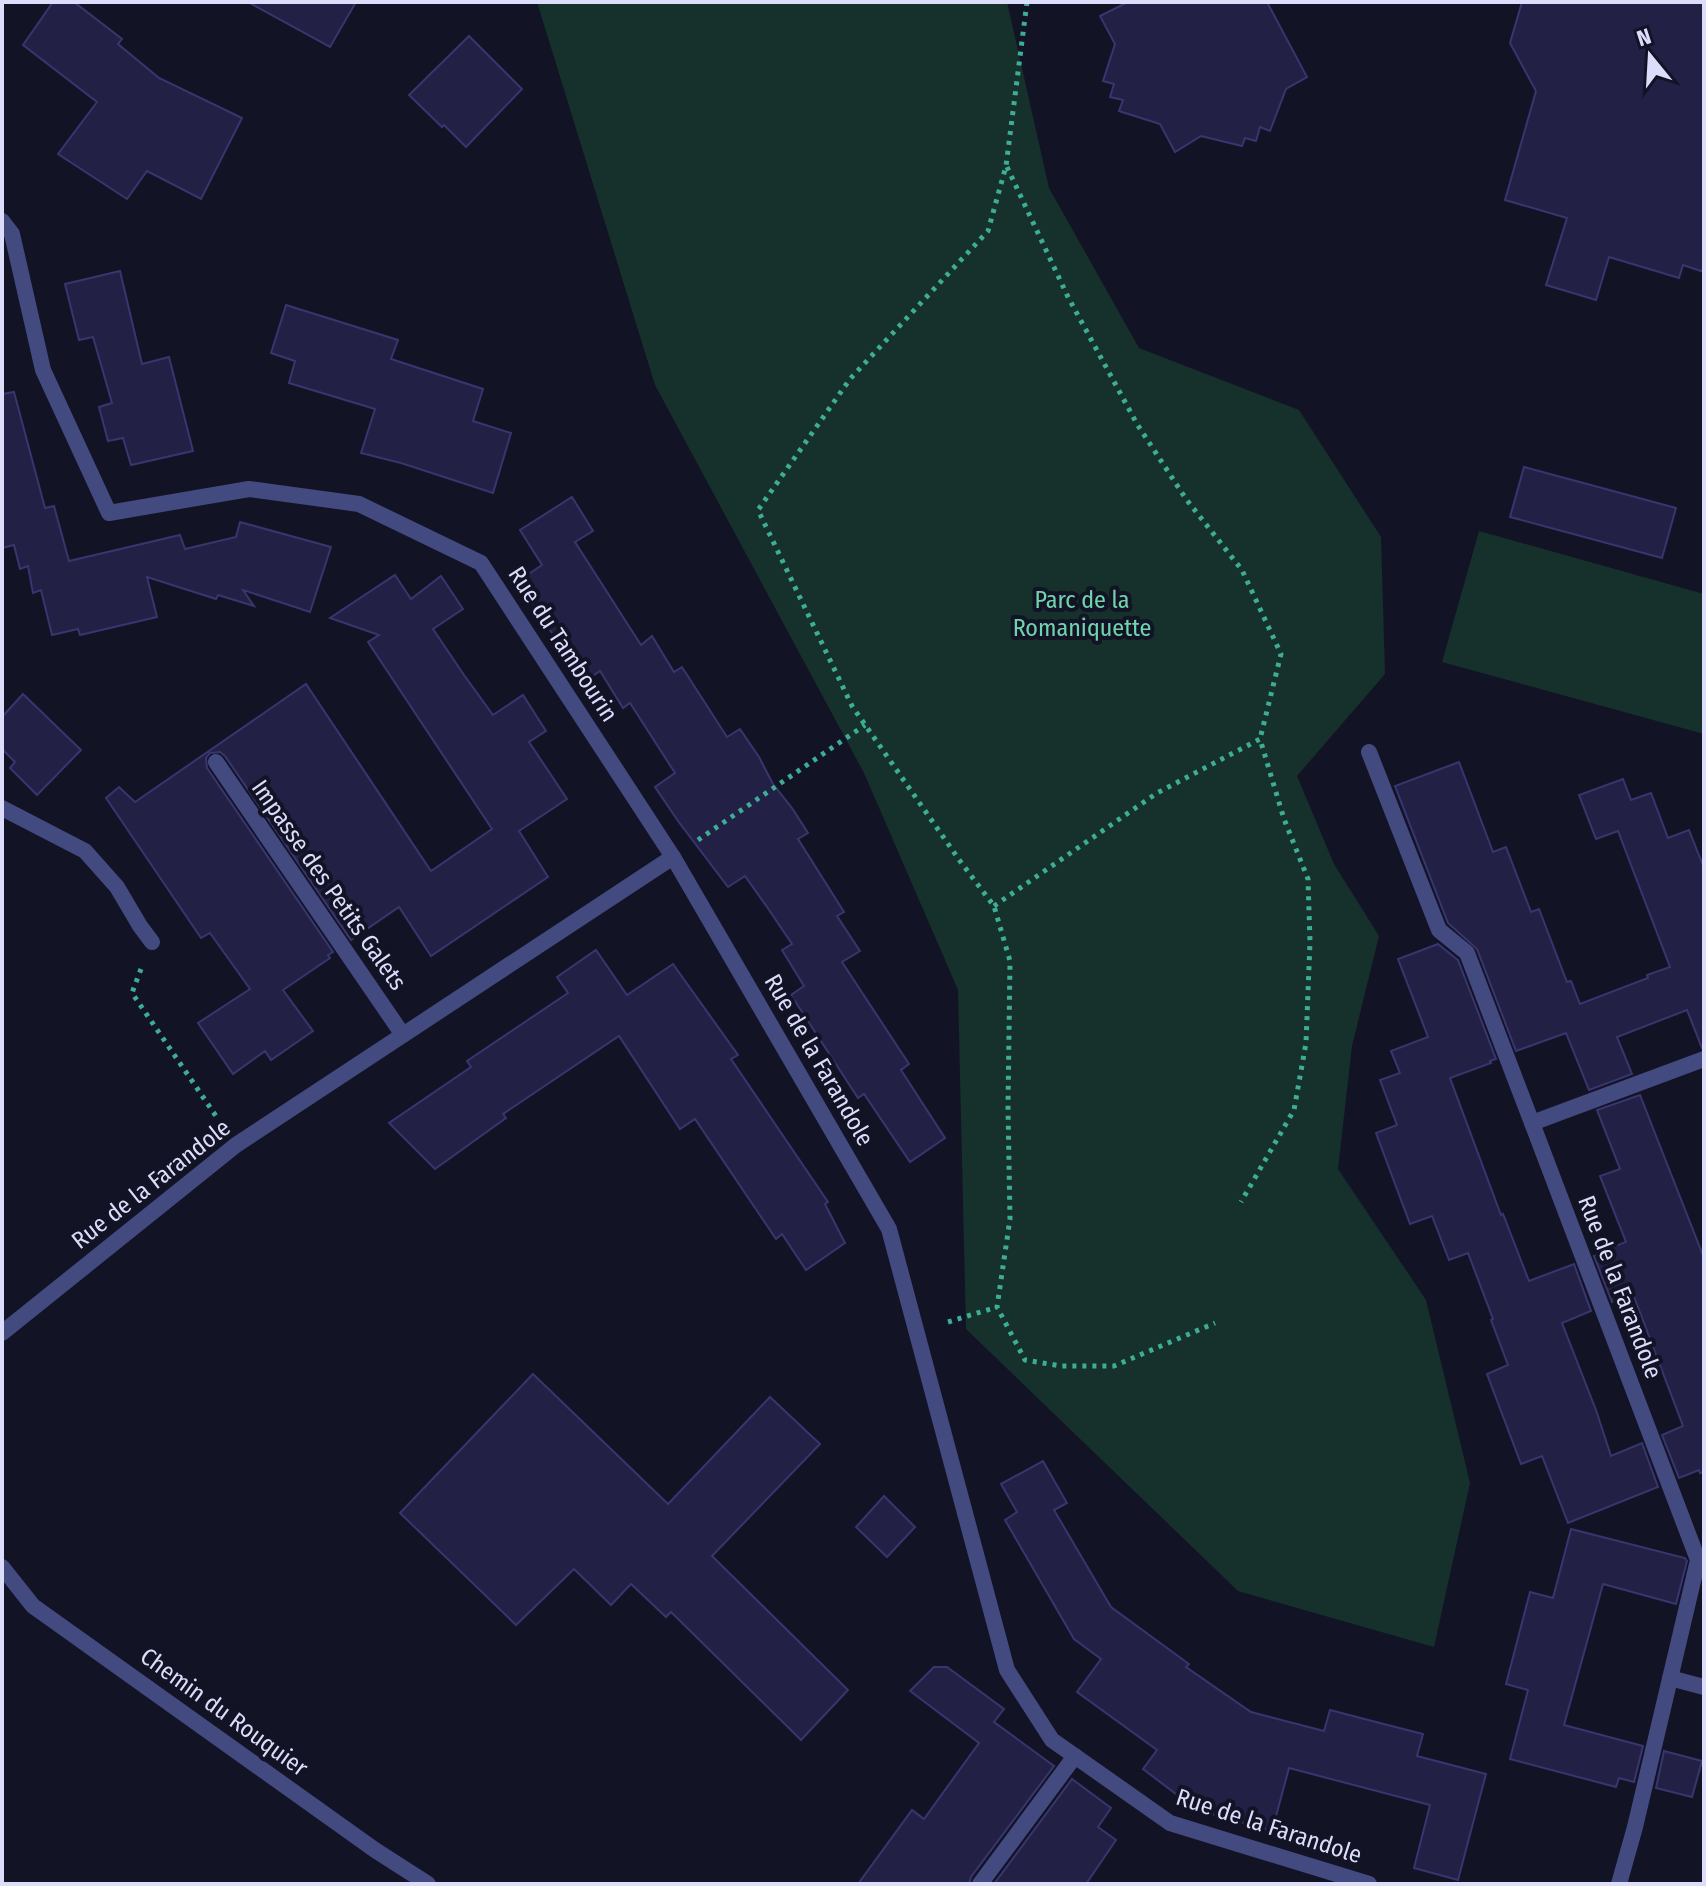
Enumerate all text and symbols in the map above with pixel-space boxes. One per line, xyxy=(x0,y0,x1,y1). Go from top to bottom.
north arrow xyxy=(1610,16,1690,96)
text: N xyxy=(1634,23,1654,52)
street label: Rue du Tambourin xyxy=(502,561,624,727)
park label: Parc de la Romaniquette xyxy=(1013,586,1151,642)
street label: Impasse des Petits Galets xyxy=(246,775,412,995)
street label: Rue de la Farandole xyxy=(758,969,880,1151)
street label: Rue de la Farandole xyxy=(66,1113,236,1255)
street label: Rue de la Farandole xyxy=(1572,1192,1668,1382)
street label: Chemin du Rouquier xyxy=(135,1642,314,1782)
street label: Rue de la Farandole xyxy=(1173,1783,1365,1869)

